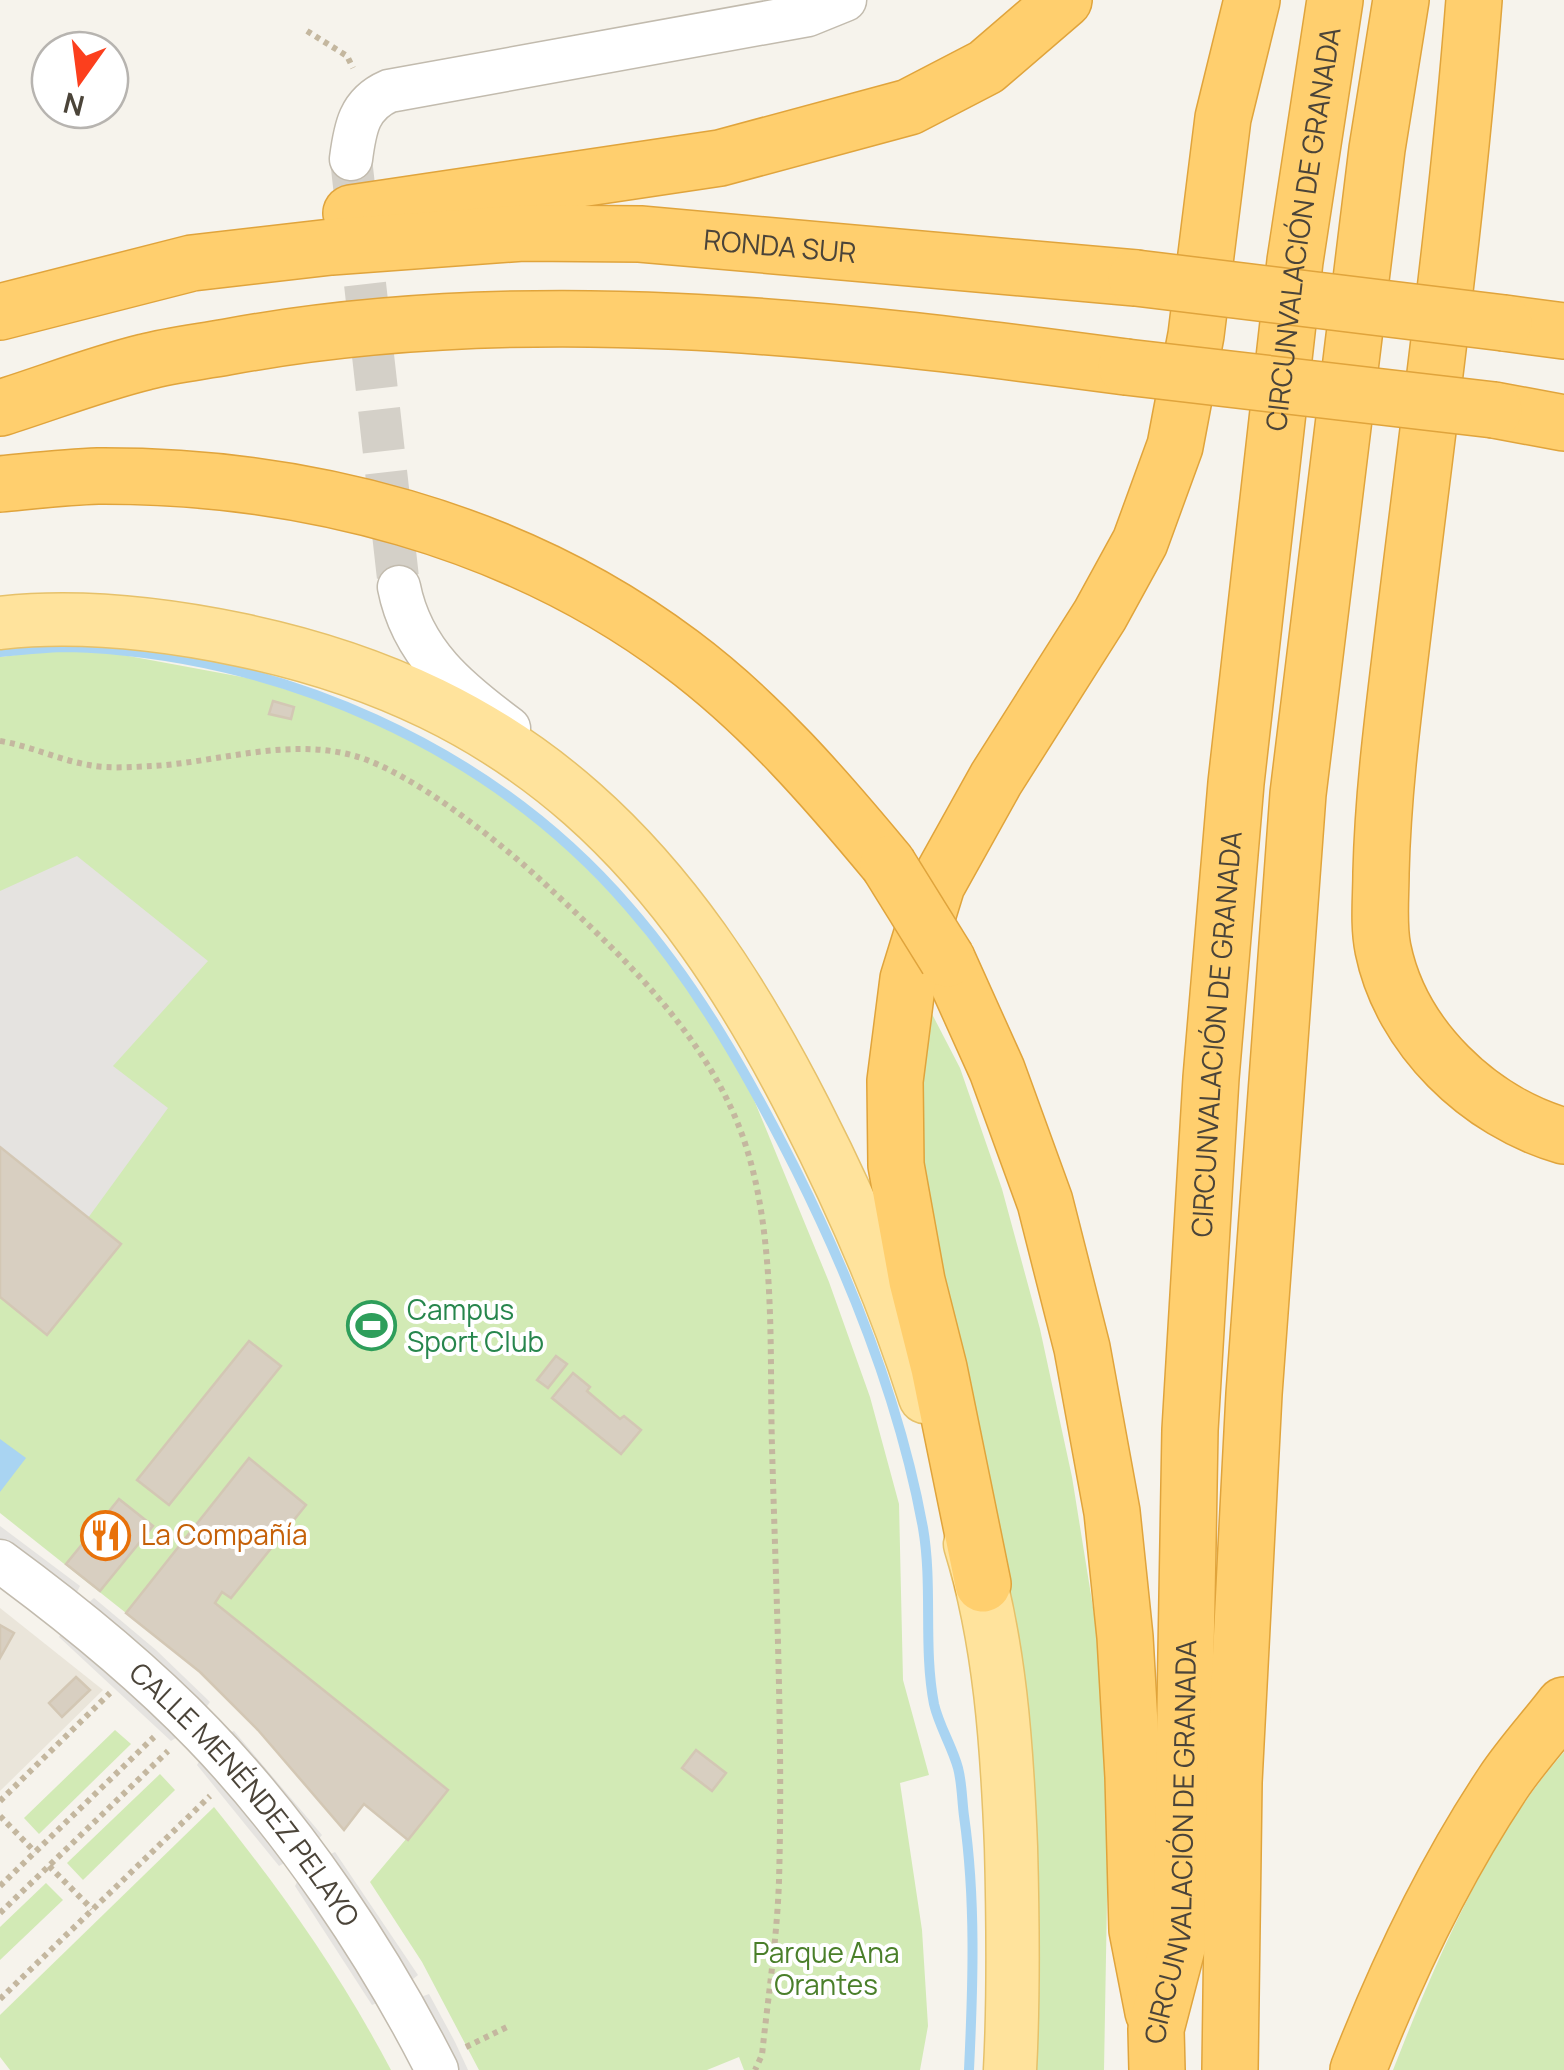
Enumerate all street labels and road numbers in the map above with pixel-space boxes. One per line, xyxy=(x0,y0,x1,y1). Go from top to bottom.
street label: CIRCUNVALACIÓN DE GRANADA xyxy=(1256,24,1349,433)
street label: RONDA SUR xyxy=(702,220,858,271)
street label: CIRCUNVALACIÓN DE GRANADA xyxy=(1182,829,1250,1238)
street label: CIRCUNVALACIÓN DE GRANADA xyxy=(1136,1639,1204,2044)
street label: CALLE MENÉNDEZ PELAYO xyxy=(122,1653,369,1933)

